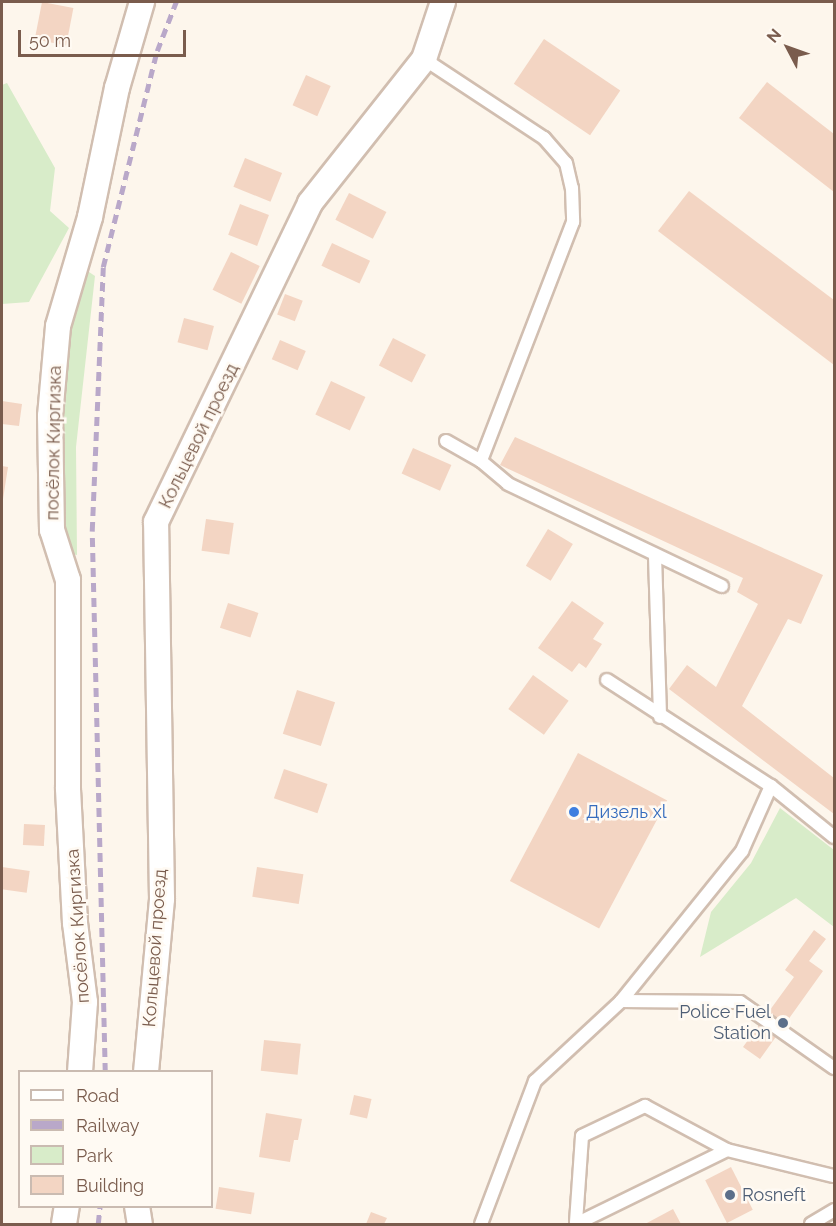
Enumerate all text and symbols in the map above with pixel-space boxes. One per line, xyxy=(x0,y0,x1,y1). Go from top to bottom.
scale bar xyxy=(21,18,189,56)
north arrow xyxy=(758,18,818,78)
text: N xyxy=(763,25,785,47)
text: 50 m xyxy=(29,30,71,51)
street label: Кольцевой проезд xyxy=(155,360,243,512)
street label: посёлок Киргизка xyxy=(42,365,66,521)
place label: Дизель xl xyxy=(586,801,667,823)
marker: Дизель xl xyxy=(567,805,581,819)
street label: посёлок Киргизка xyxy=(62,848,94,1004)
street label: Кольцевой проезд xyxy=(139,868,171,1028)
place label: Police Fuel Station xyxy=(679,1002,771,1044)
marker: Police Fuel Station xyxy=(776,1016,790,1030)
legend xyxy=(18,1070,213,1208)
text: Road xyxy=(76,1085,119,1106)
text: Railway xyxy=(76,1115,140,1136)
text: Park xyxy=(76,1145,113,1166)
text: Building xyxy=(76,1175,144,1196)
place label: Rosneft xyxy=(742,1184,806,1206)
marker: Rosneft xyxy=(723,1188,737,1202)

